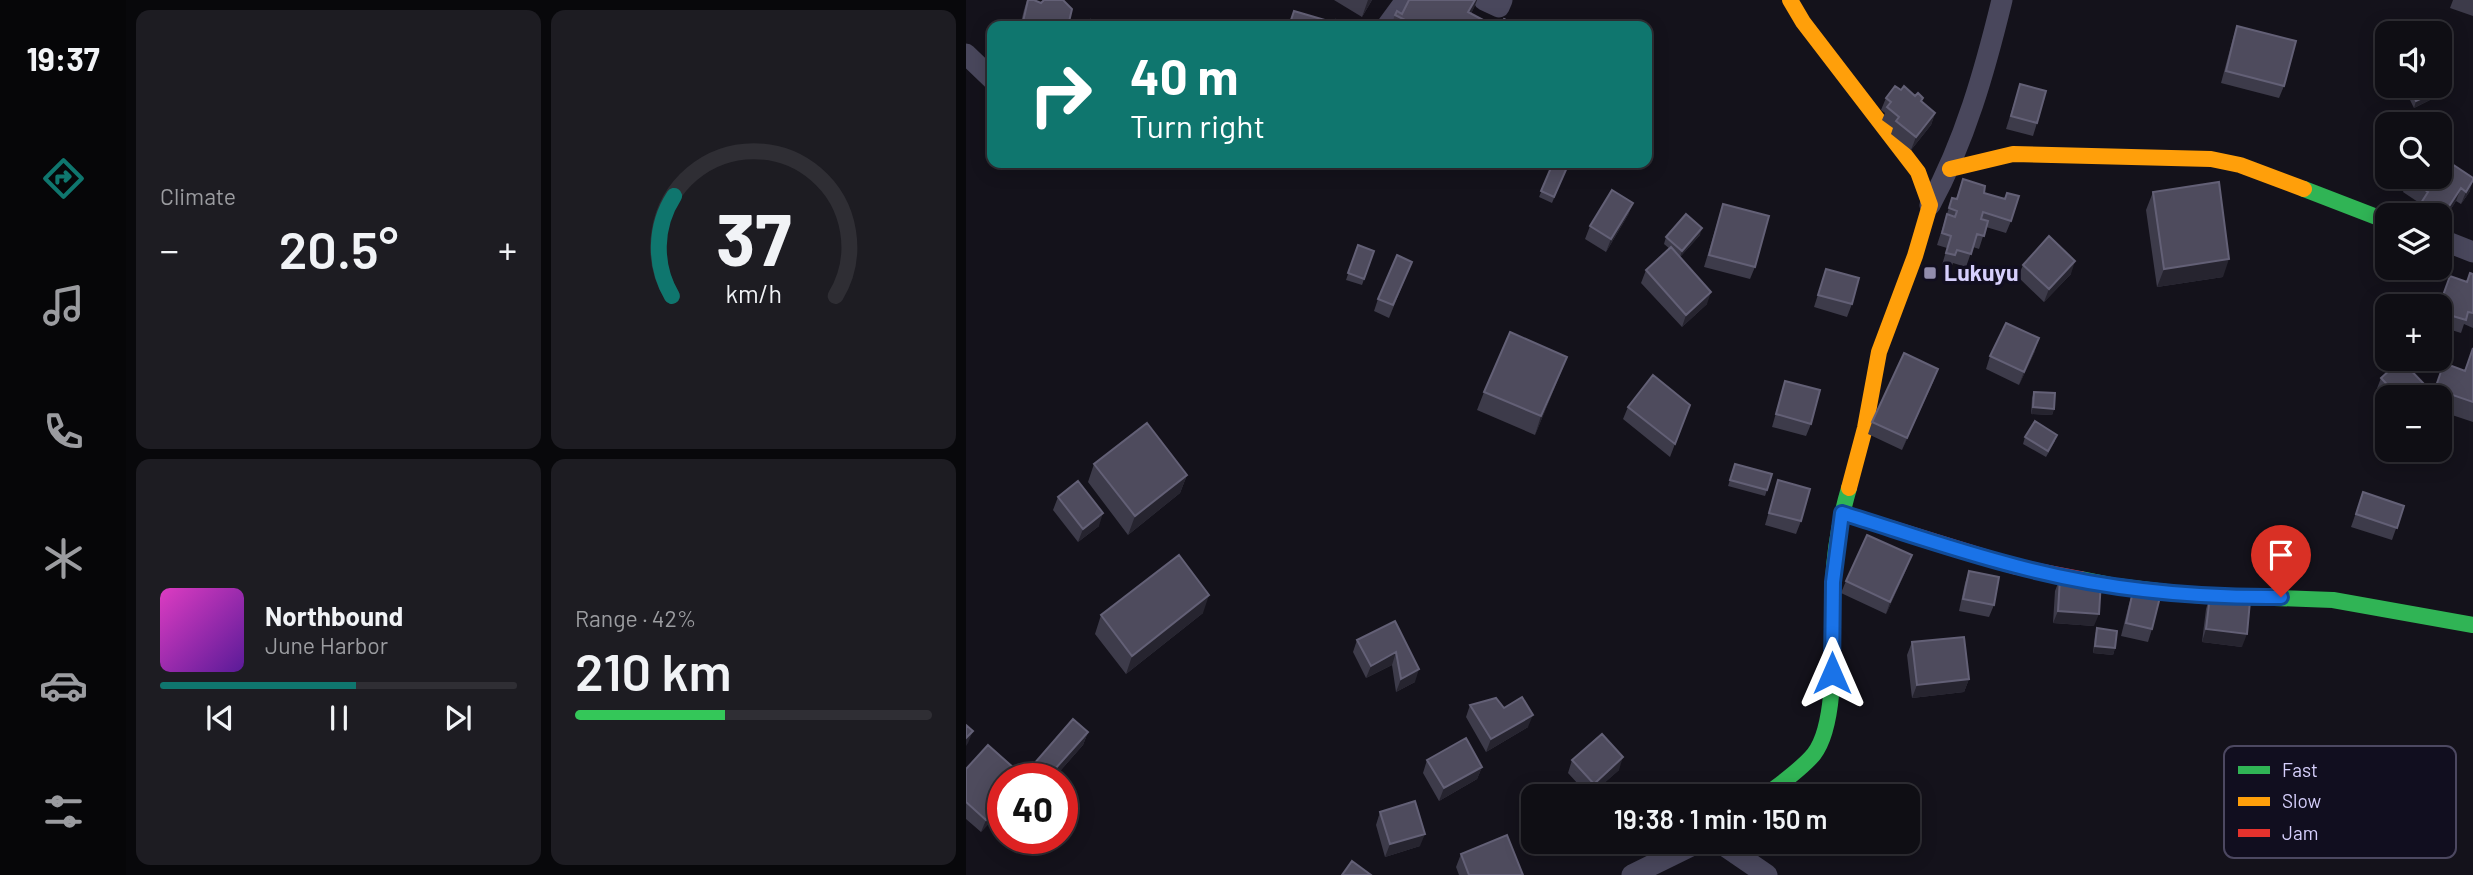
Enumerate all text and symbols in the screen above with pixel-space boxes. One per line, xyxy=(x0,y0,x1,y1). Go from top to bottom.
map controls xyxy=(2375,21,2452,462)
button: sound xyxy=(2375,21,2452,98)
text: 19:37 xyxy=(26,39,100,77)
text: 40 m xyxy=(1130,46,1238,105)
icon: right xyxy=(1015,49,1106,140)
text: Turn right xyxy=(1130,106,1265,144)
button: search xyxy=(2375,112,2452,189)
icon: directions xyxy=(39,154,88,203)
text: Climate xyxy=(160,182,236,210)
text: 37 xyxy=(716,193,791,281)
button: layers xyxy=(2375,203,2452,280)
text: 20.5° xyxy=(279,217,398,279)
text: − xyxy=(160,226,179,272)
text: + xyxy=(498,226,517,272)
place label: Lukuyu xyxy=(1944,258,2019,286)
marker: Lukuyu xyxy=(1922,265,1938,281)
text: km/h xyxy=(725,277,782,307)
icon: music xyxy=(39,281,88,330)
button: + xyxy=(2375,294,2452,371)
button: − xyxy=(2375,385,2452,462)
icon: phone xyxy=(39,407,88,456)
pin xyxy=(2251,525,2311,597)
icon: climate xyxy=(39,534,88,583)
icon: arrive xyxy=(2262,536,2300,574)
text: Northbound xyxy=(265,600,403,631)
text: Range · 42% xyxy=(575,604,696,632)
text: June Harbor xyxy=(265,631,388,659)
position arrow xyxy=(1795,636,1869,710)
text: 210 km xyxy=(575,639,732,701)
icon: car xyxy=(39,661,88,710)
icon: previous xyxy=(201,699,239,737)
icon: pause xyxy=(320,699,358,737)
icon: next xyxy=(439,699,477,737)
legend xyxy=(2224,746,2456,858)
text: Fast xyxy=(2282,758,2318,781)
speed limit sign: 40 xyxy=(987,763,1078,854)
icon: filters xyxy=(39,787,88,836)
text: Slow xyxy=(2282,789,2321,812)
text: 19:38 · 1 min · 150 m xyxy=(1614,803,1827,834)
text: Jam xyxy=(2282,821,2318,844)

